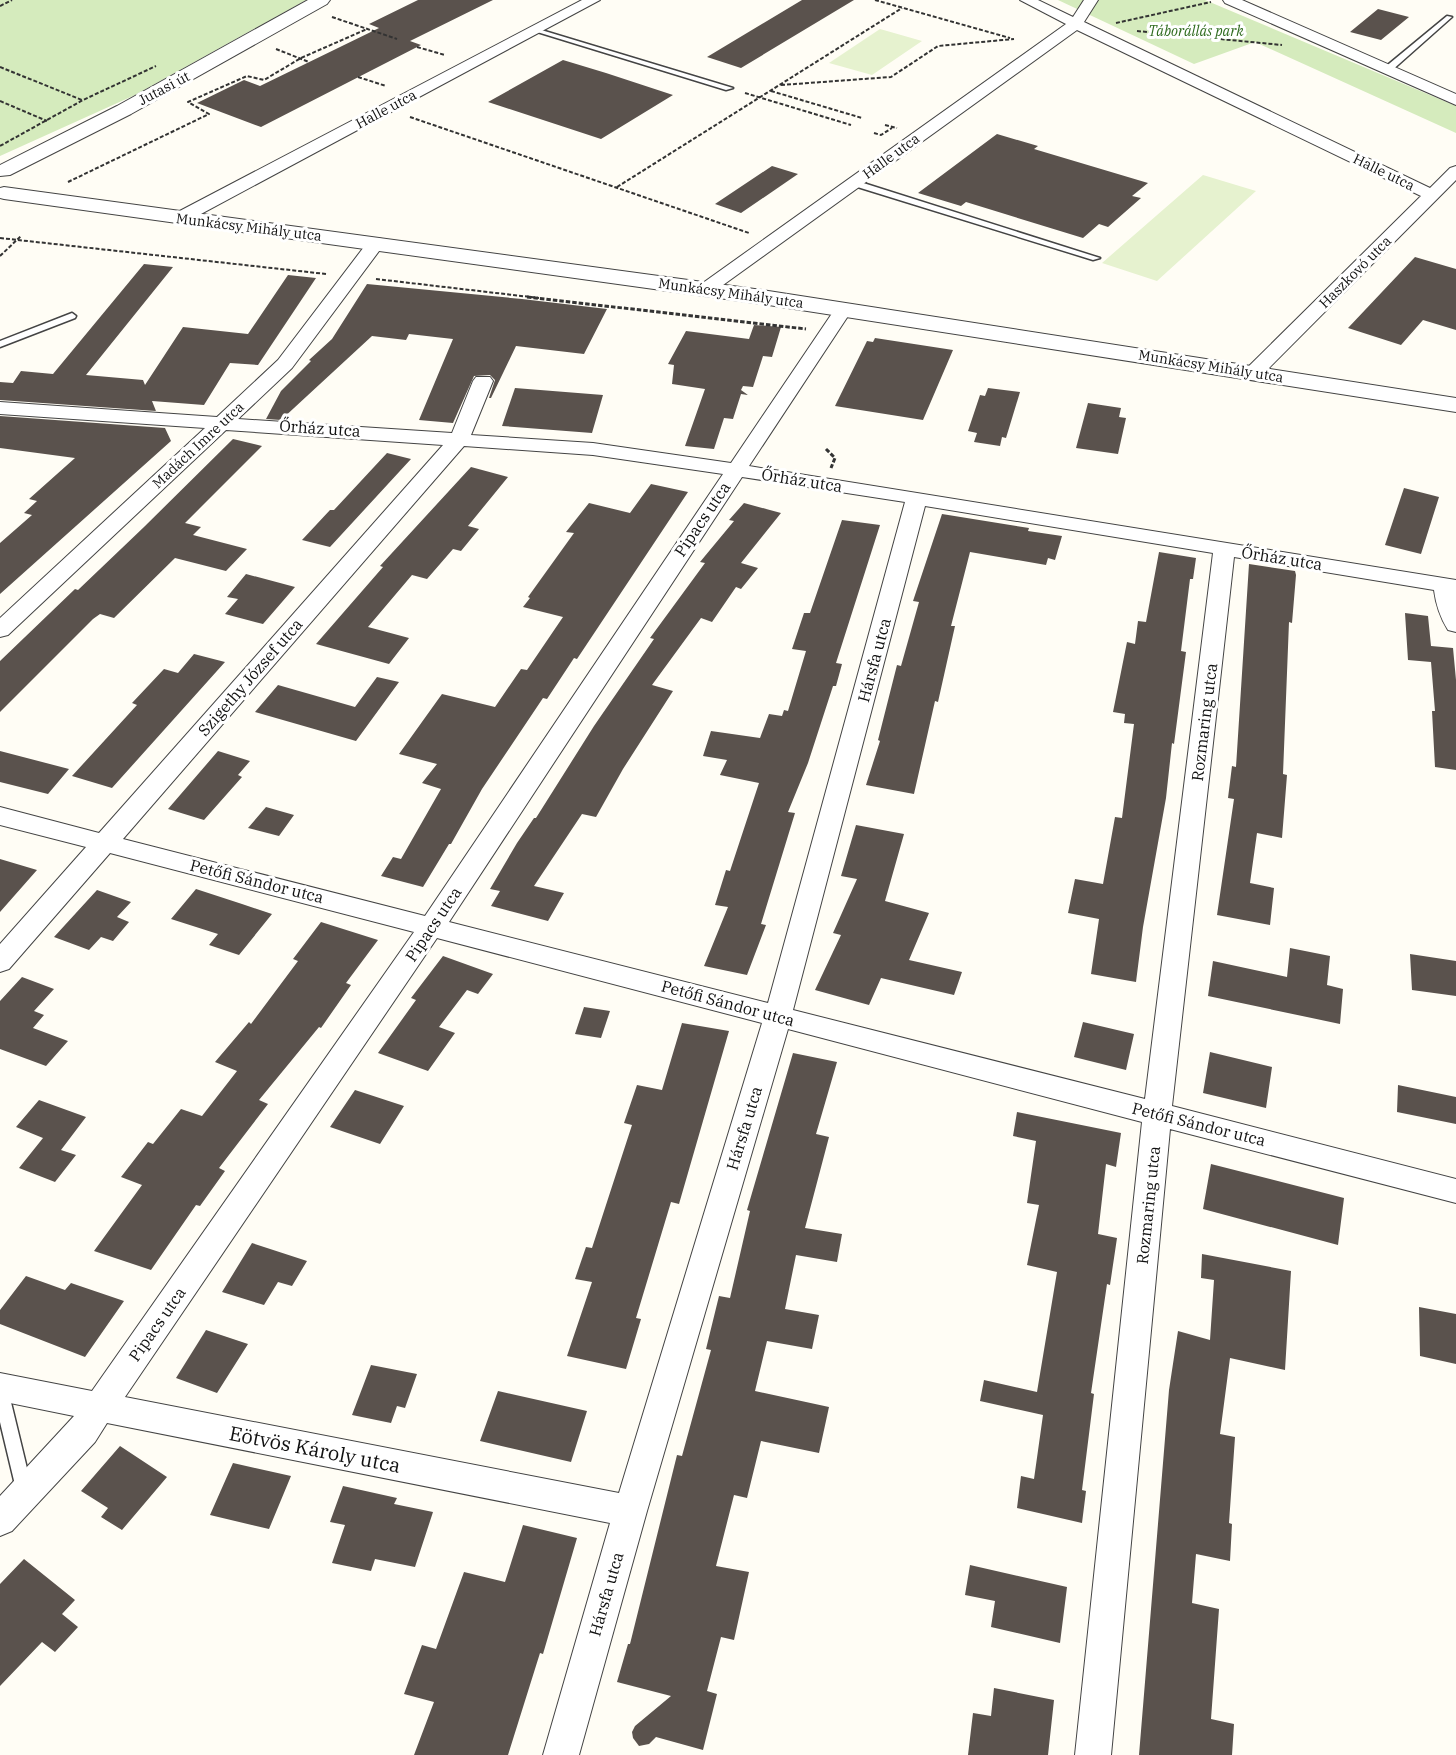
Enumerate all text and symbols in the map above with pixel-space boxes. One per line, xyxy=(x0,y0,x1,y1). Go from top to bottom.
park label: Táborállás park xyxy=(1148,22,1244,40)
street label: Jutasi út xyxy=(135,67,193,109)
street label: Halle utca xyxy=(353,85,420,132)
street label: Halle utca xyxy=(859,129,923,183)
street label: Halle utca xyxy=(1350,149,1418,195)
street label: Munkácsy Mihály utca xyxy=(175,209,323,245)
street label: Haszkovó utca xyxy=(1315,232,1395,312)
street label: Munkácsy Mihály utca xyxy=(657,274,805,312)
street label: Munkácsy Mihály utca xyxy=(1137,346,1285,386)
street label: Madách Imre utca xyxy=(148,398,248,492)
street label: Őrház utca xyxy=(279,414,362,441)
street label: Őrház utca xyxy=(760,463,844,496)
street label: Pipacs utca xyxy=(670,478,734,560)
street label: Őrház utca xyxy=(1240,541,1324,574)
street label: Szigethy József utca xyxy=(193,614,307,740)
street label: Hársfa utca xyxy=(853,615,895,704)
street label: Rozmaring utca xyxy=(1187,662,1221,782)
street label: Petőfi Sándor utca xyxy=(188,855,326,907)
street label: Pipacs utca xyxy=(401,883,465,965)
street label: Petőfi Sándor utca xyxy=(659,976,797,1030)
street label: Hársfa utca xyxy=(722,1083,766,1172)
street label: Petőfi Sándor utca xyxy=(1130,1098,1268,1150)
street label: Rozmaring utca xyxy=(1132,1145,1164,1265)
street label: Pipacs utca xyxy=(124,1283,190,1365)
street label: Eötvös Károly utca xyxy=(227,1419,403,1479)
street label: Hársfa utca xyxy=(584,1549,628,1638)

